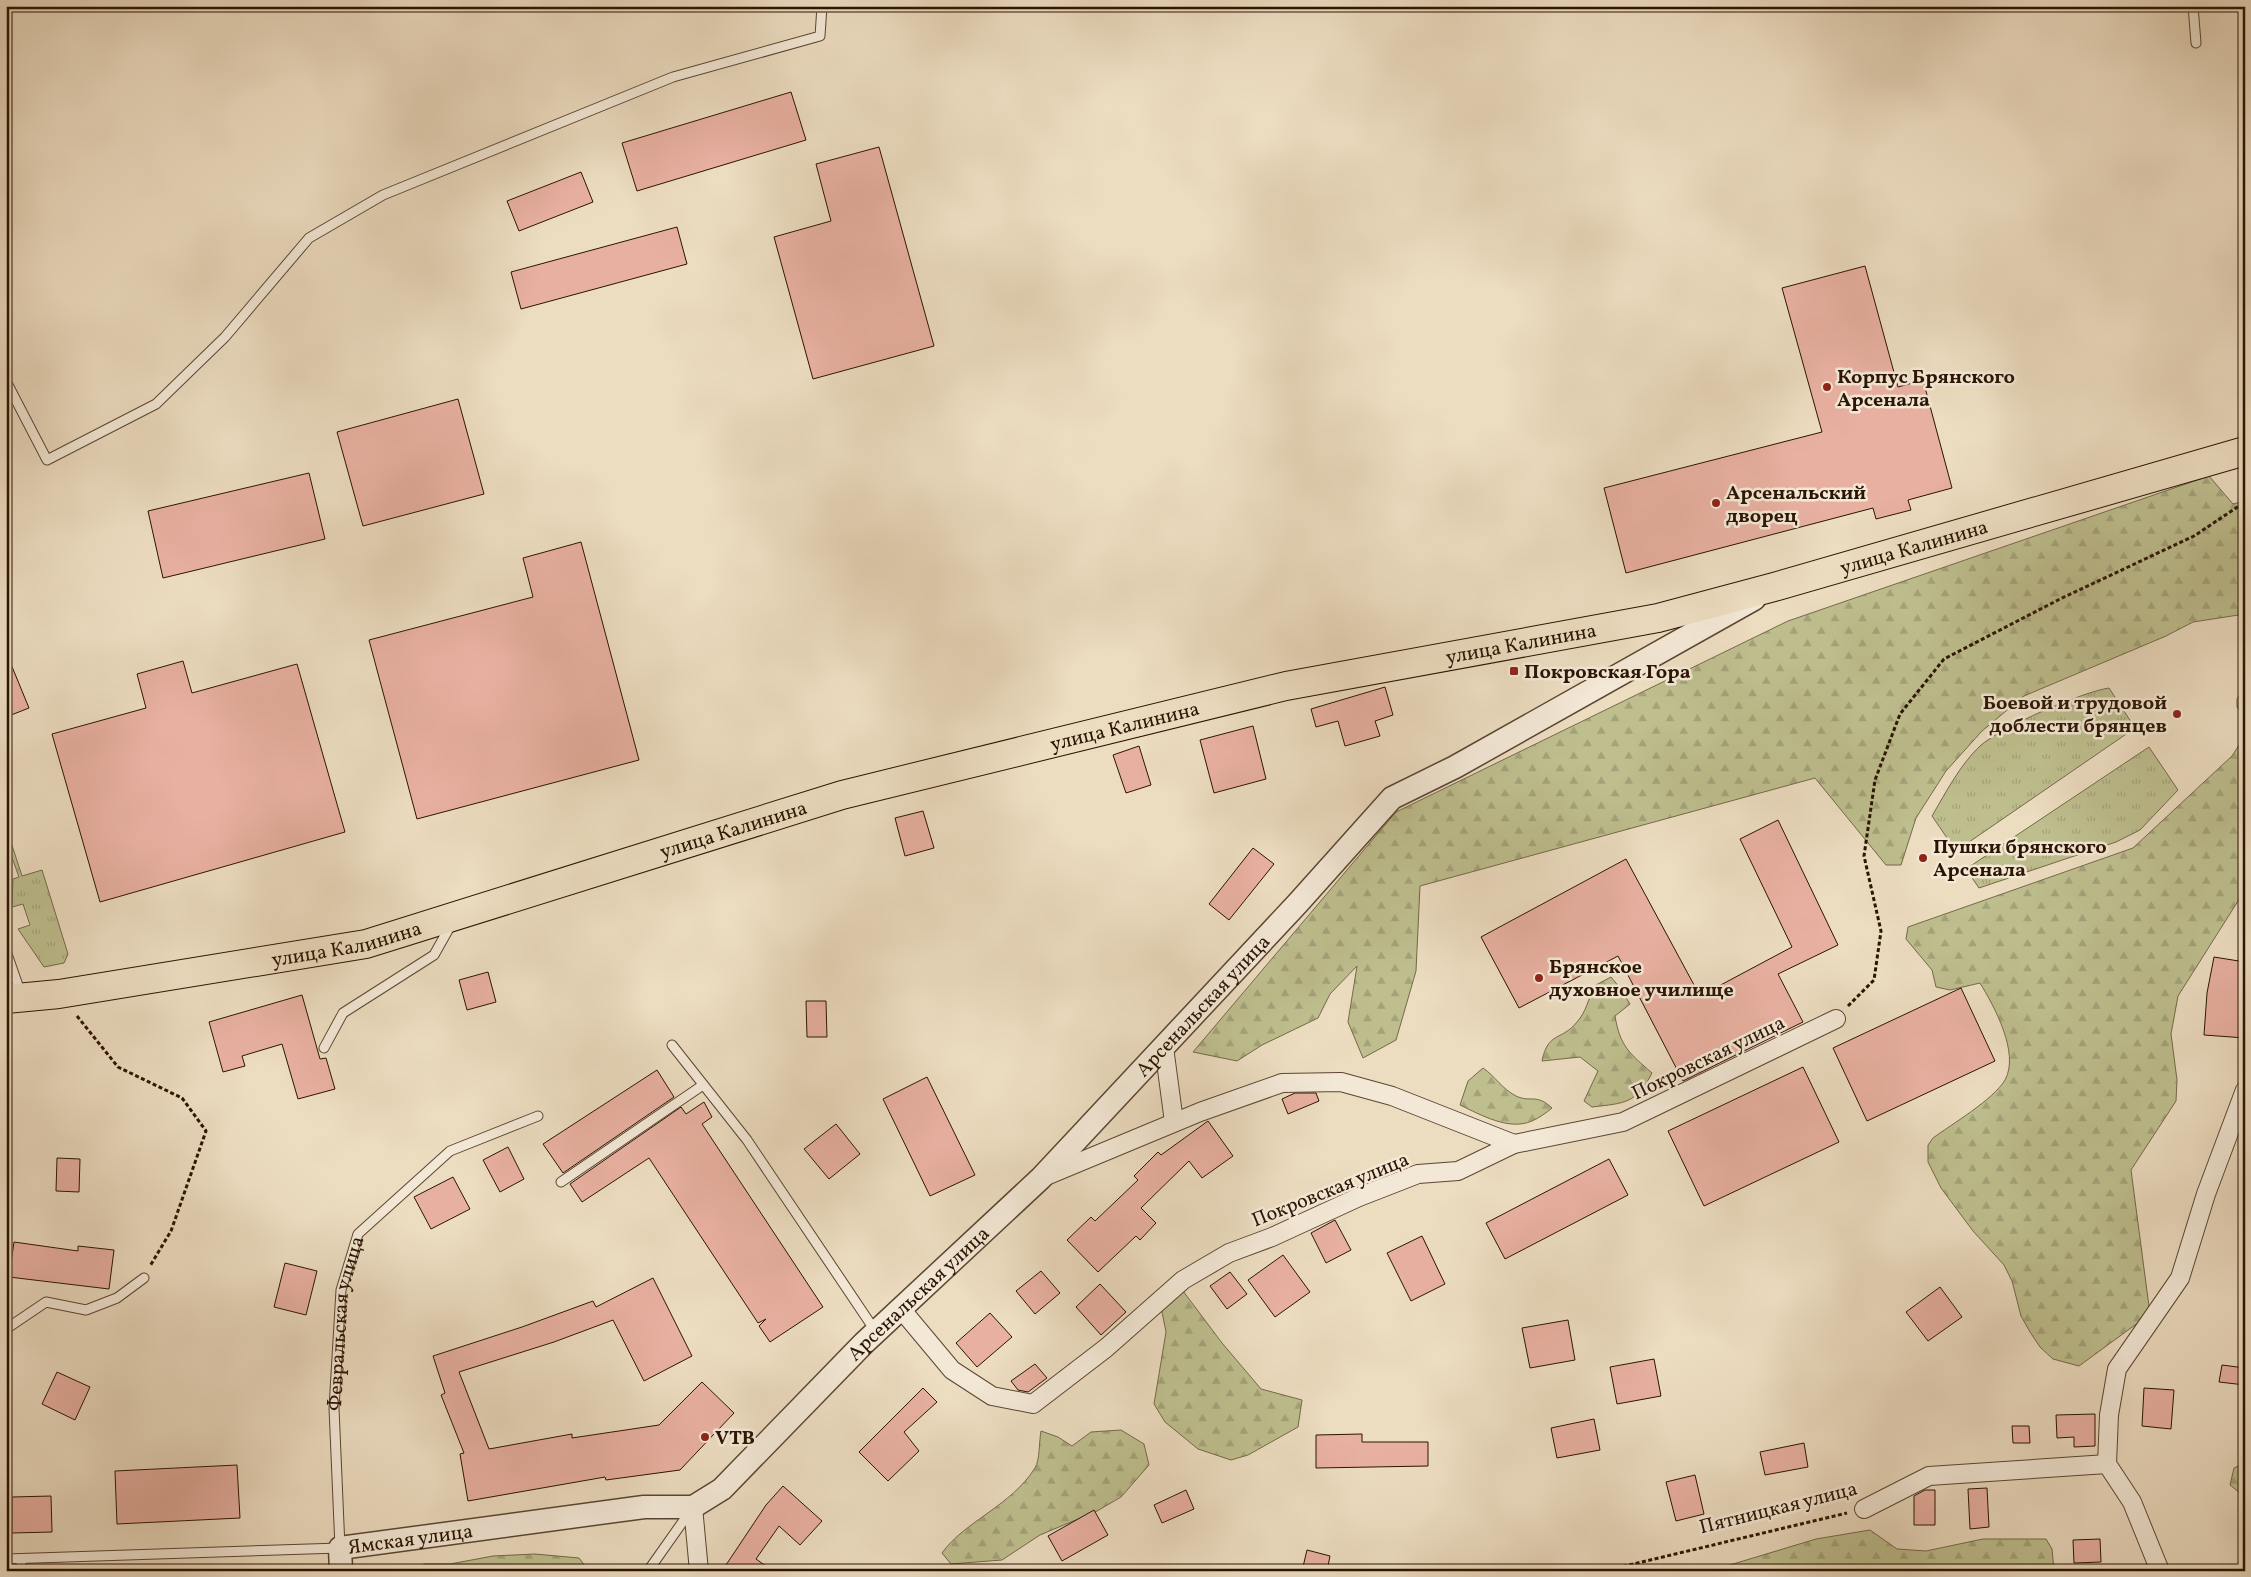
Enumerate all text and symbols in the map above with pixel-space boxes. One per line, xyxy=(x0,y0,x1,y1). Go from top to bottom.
place label: Корпус Брянского Арсенала xyxy=(1837,364,2015,415)
marker: Корпус Брянского Арсенала xyxy=(1821,381,1833,393)
place label: Арсенальский дворец xyxy=(1726,480,1866,531)
marker: Арсенальский дворец xyxy=(1710,497,1722,509)
street label: улица Калинина xyxy=(1837,514,1992,583)
street label: улица Калинина xyxy=(1444,618,1599,673)
place label: Покровская Гора xyxy=(1524,659,1691,687)
marker: Покровская Гора xyxy=(1508,665,1520,677)
place label: Боевой и трудовой доблести брянцев xyxy=(1983,690,2167,741)
street label: улица Калинина xyxy=(1047,696,1203,759)
marker: Боевой и трудовой доблести брянцев xyxy=(2171,708,2183,720)
street label: улица Калинина xyxy=(657,795,811,867)
place label: Пушки брянского Арсенала xyxy=(1933,834,2107,885)
marker: Пушки брянского Арсенала xyxy=(1917,852,1929,864)
street label: улица Калинина xyxy=(270,915,425,975)
street label: Арсенальская улица xyxy=(1130,929,1278,1084)
place label: Брянское духовное училище xyxy=(1549,954,1734,1005)
marker: Брянское духовное училище xyxy=(1533,972,1545,984)
street label: Покровская улица xyxy=(1627,1009,1790,1108)
street label: Покровская улица xyxy=(1248,1146,1414,1235)
street label: Арсенальская улица xyxy=(842,1221,997,1368)
street label: Февральская улица xyxy=(322,1233,373,1412)
place label: VTB xyxy=(715,1425,755,1453)
marker: VTB xyxy=(699,1431,711,1443)
street label: Пятницкая улица xyxy=(1696,1476,1861,1542)
street label: Ямская улица xyxy=(346,1518,475,1563)

